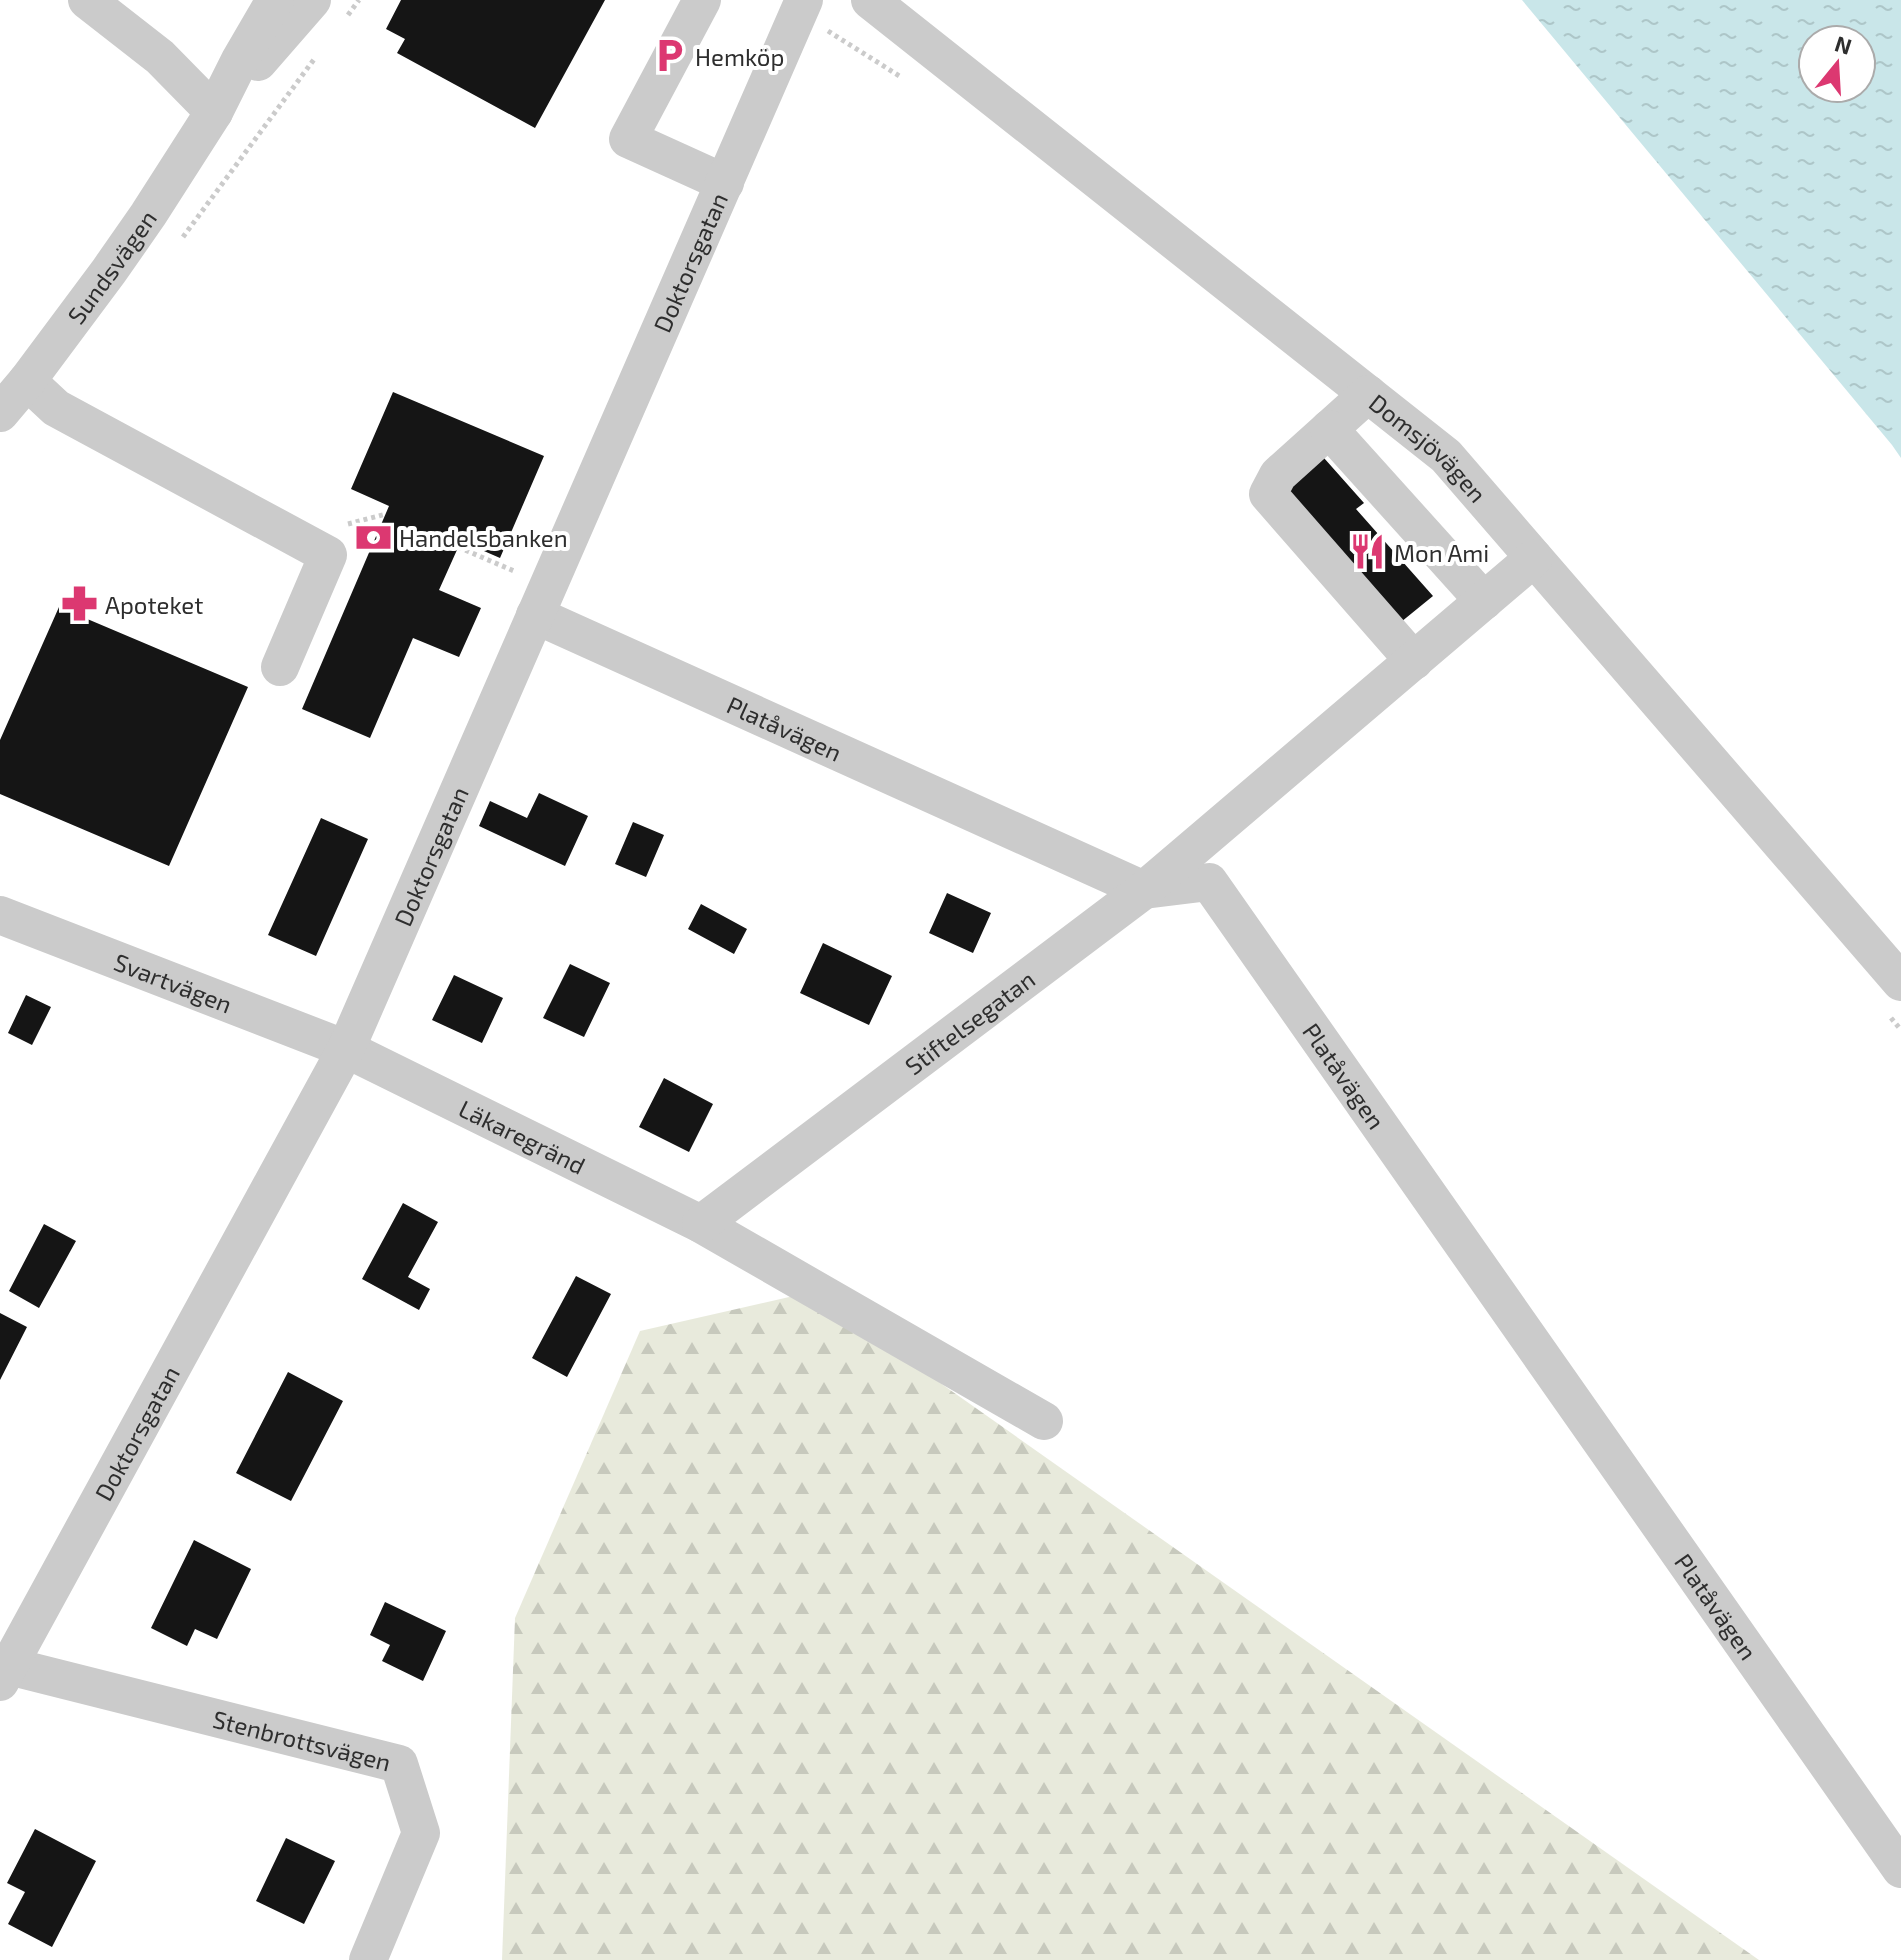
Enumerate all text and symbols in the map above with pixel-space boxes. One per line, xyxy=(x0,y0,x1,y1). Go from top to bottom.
north arrow xyxy=(1797,24,1877,104)
text: N xyxy=(1832,29,1855,59)
parking icon: Hemköp xyxy=(650,37,688,75)
place label: Hemköp xyxy=(695,42,784,71)
street label: Doktorsgatan xyxy=(646,188,733,336)
street label: Sundsvägen xyxy=(61,204,162,329)
street label: Domsjövägen xyxy=(1364,387,1493,507)
bank icon: Handelsbanken xyxy=(354,518,392,556)
place label: Handelsbanken xyxy=(399,523,568,552)
restaurant icon: Mon Ami xyxy=(1349,533,1387,571)
place label: Mon Ami xyxy=(1394,538,1489,567)
pharmacy icon: Apoteket xyxy=(60,585,98,623)
place label: Apoteket xyxy=(105,590,203,619)
street label: Platåvägen xyxy=(723,689,847,766)
street label: Doktorsgatan xyxy=(387,782,473,930)
street label: Svartvägen xyxy=(110,946,236,1018)
street label: Stiftelsegatan xyxy=(899,964,1040,1080)
street label: Platåvägen xyxy=(1298,1017,1392,1134)
street label: Läkaregränd xyxy=(455,1093,591,1179)
street label: Doktorsgatan xyxy=(88,1360,185,1505)
street label: Platåvägen xyxy=(1670,1547,1764,1665)
street label: Stenbrottsvägen xyxy=(210,1703,394,1776)

